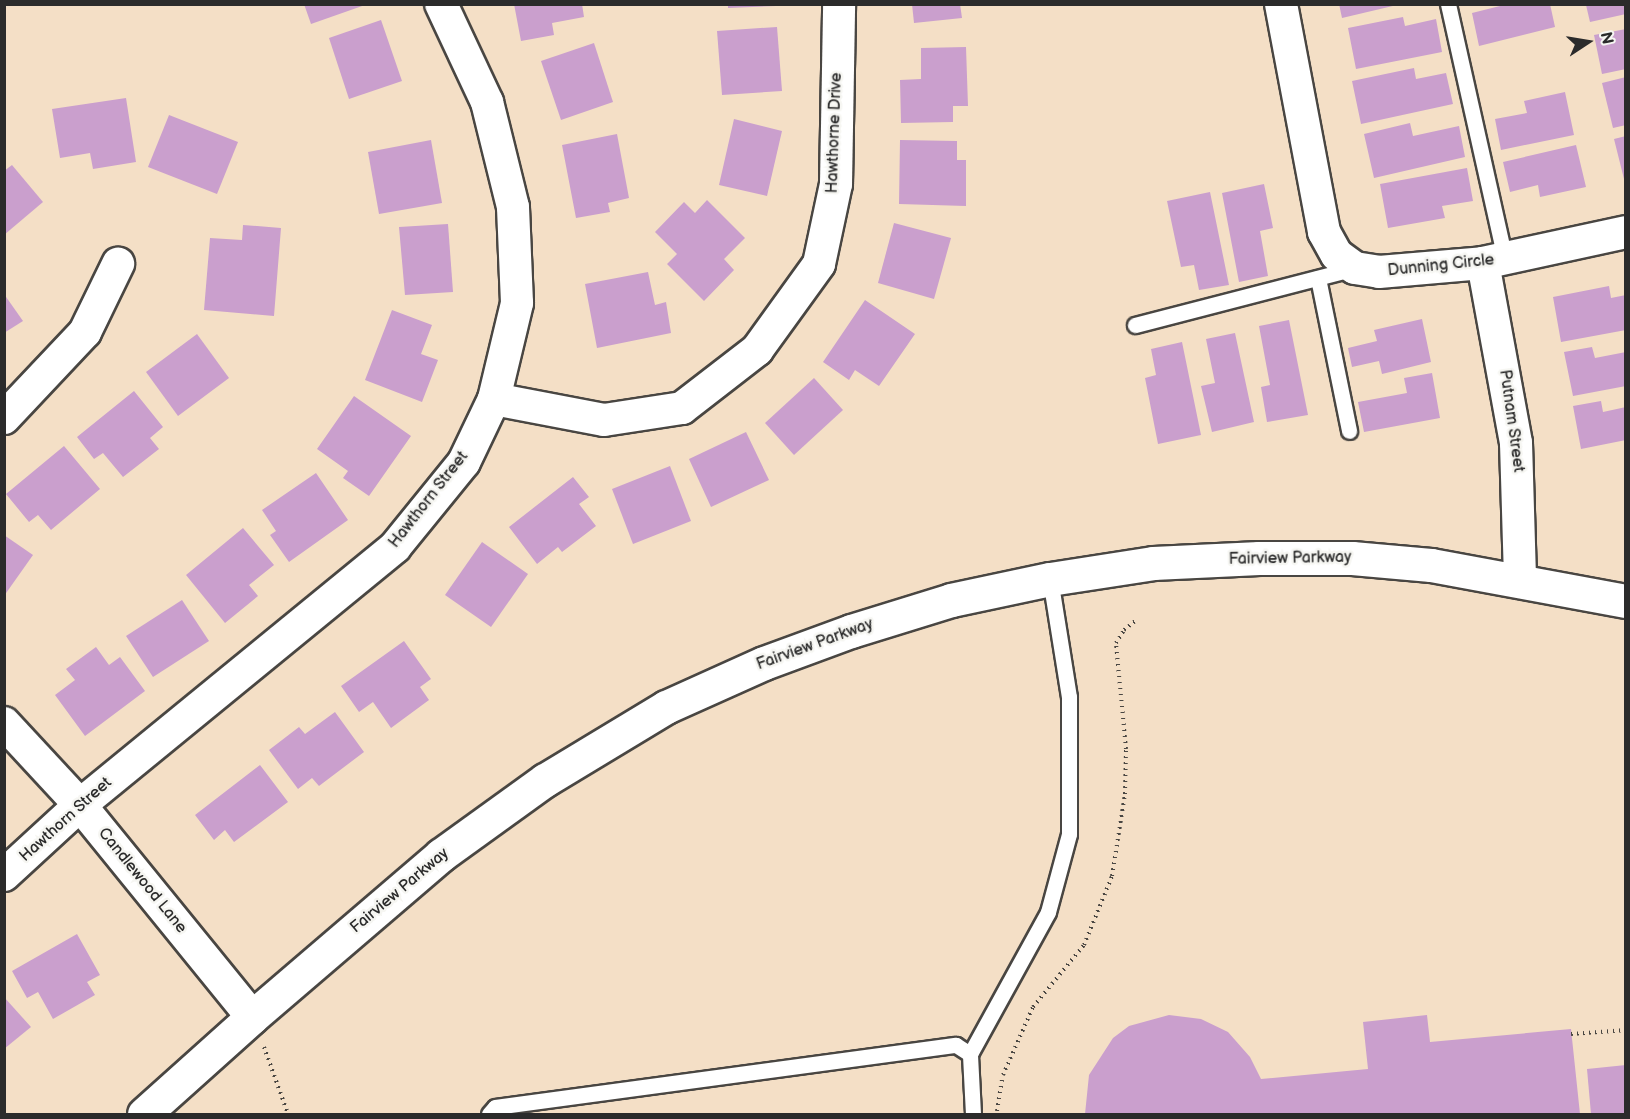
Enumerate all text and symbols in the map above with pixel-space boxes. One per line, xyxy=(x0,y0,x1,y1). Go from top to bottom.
north arrow xyxy=(1558,12,1618,72)
text: N xyxy=(1596,30,1617,46)
street label: Hawthorne Drive xyxy=(823,72,847,194)
street label: Dunning Circle xyxy=(1387,251,1495,281)
street label: Putnam Street xyxy=(1494,368,1528,474)
street label: Hawthorn Street xyxy=(385,448,473,552)
street label: Fairview Parkway xyxy=(1229,548,1351,570)
street label: Fairview Parkway xyxy=(754,615,876,675)
street label: Hawthorn Street xyxy=(16,774,116,866)
street label: Candlewood Lane xyxy=(94,824,190,938)
street label: Fairview Parkway xyxy=(347,844,453,938)

